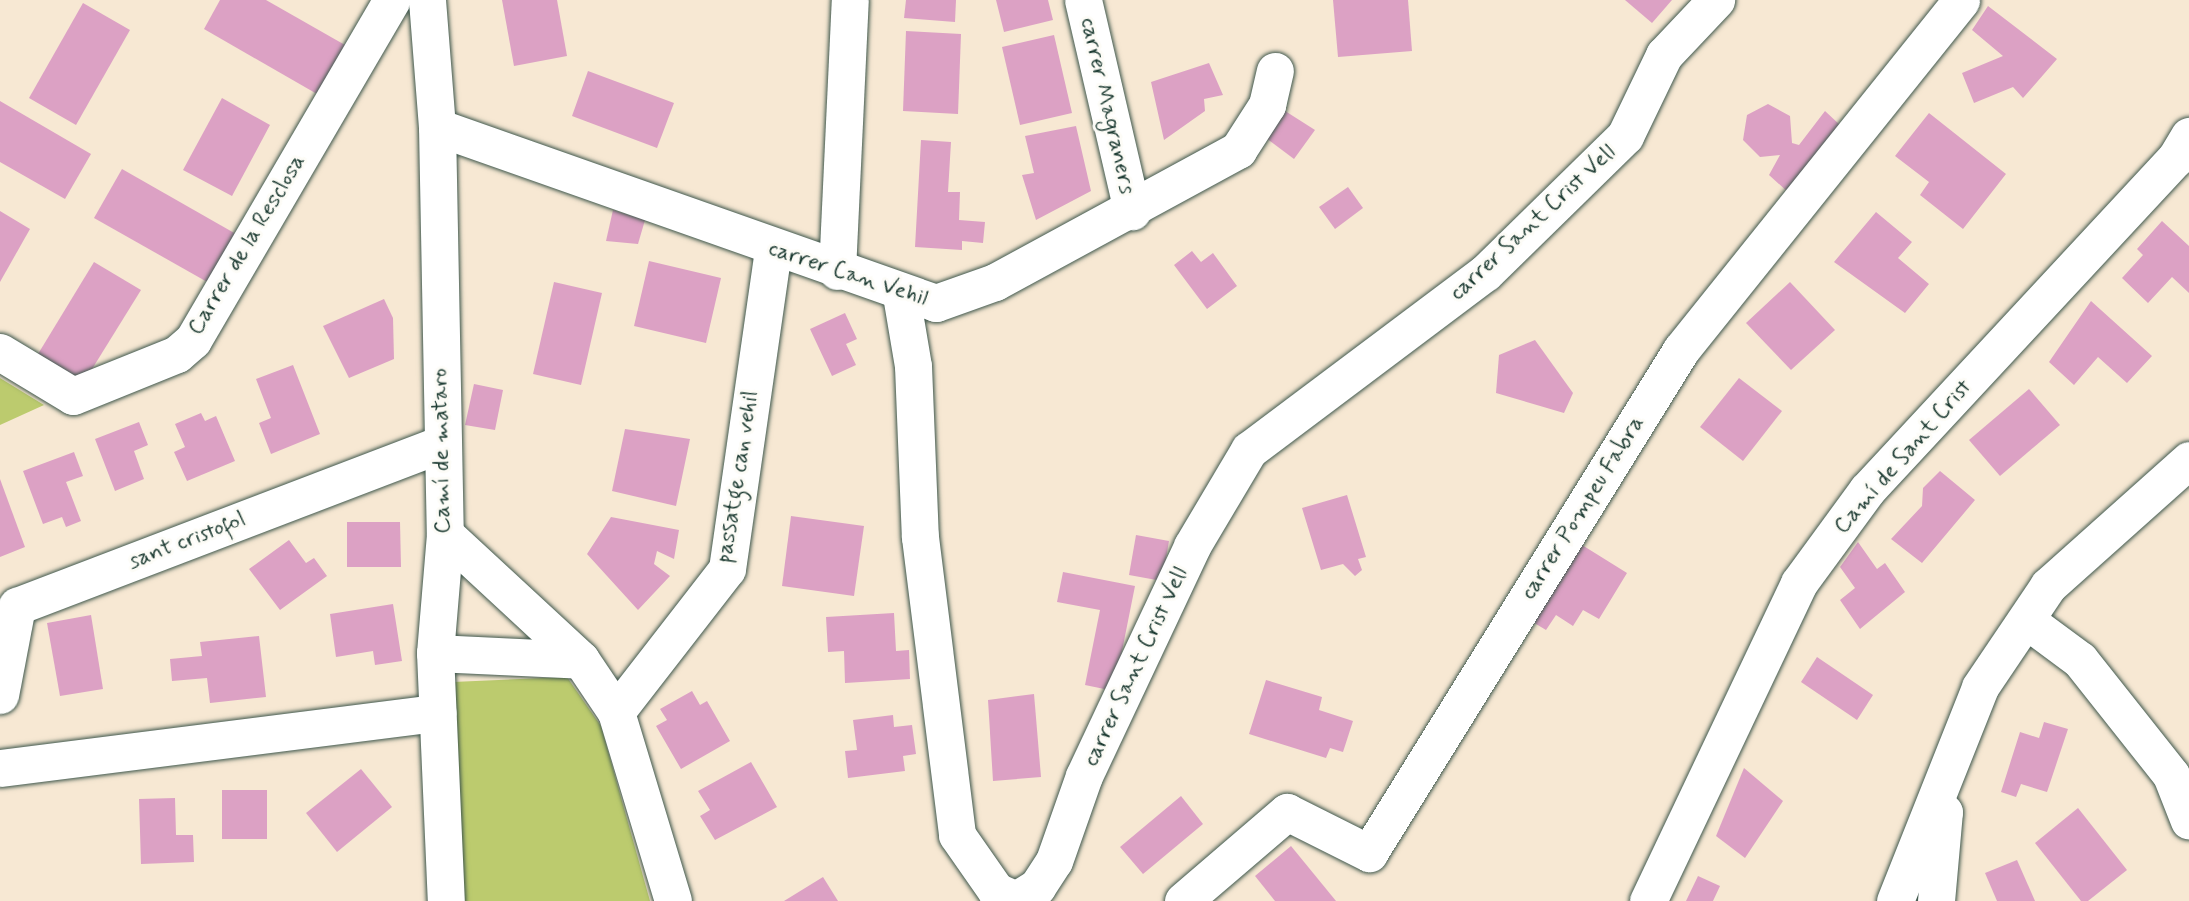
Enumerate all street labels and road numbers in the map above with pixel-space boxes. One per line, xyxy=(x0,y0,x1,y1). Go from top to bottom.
street label: carrer Magraners xyxy=(1074,19,1140,193)
street label: carrer Sant Crist Vell xyxy=(1447,141,1619,305)
street label: Carrer de la Resclosa xyxy=(181,148,313,342)
street label: carrer Can Vehil xyxy=(767,236,929,312)
street label: Camí de mataro xyxy=(427,372,457,530)
street label: Camí de Sant Crist xyxy=(1830,375,1976,539)
street label: passatge can vehil xyxy=(711,388,765,566)
street label: carrer Pompeu Fabra xyxy=(1517,413,1649,603)
street label: sant cristofol xyxy=(124,506,250,576)
street label: carrer Sant Crist Vell xyxy=(1079,566,1193,768)

